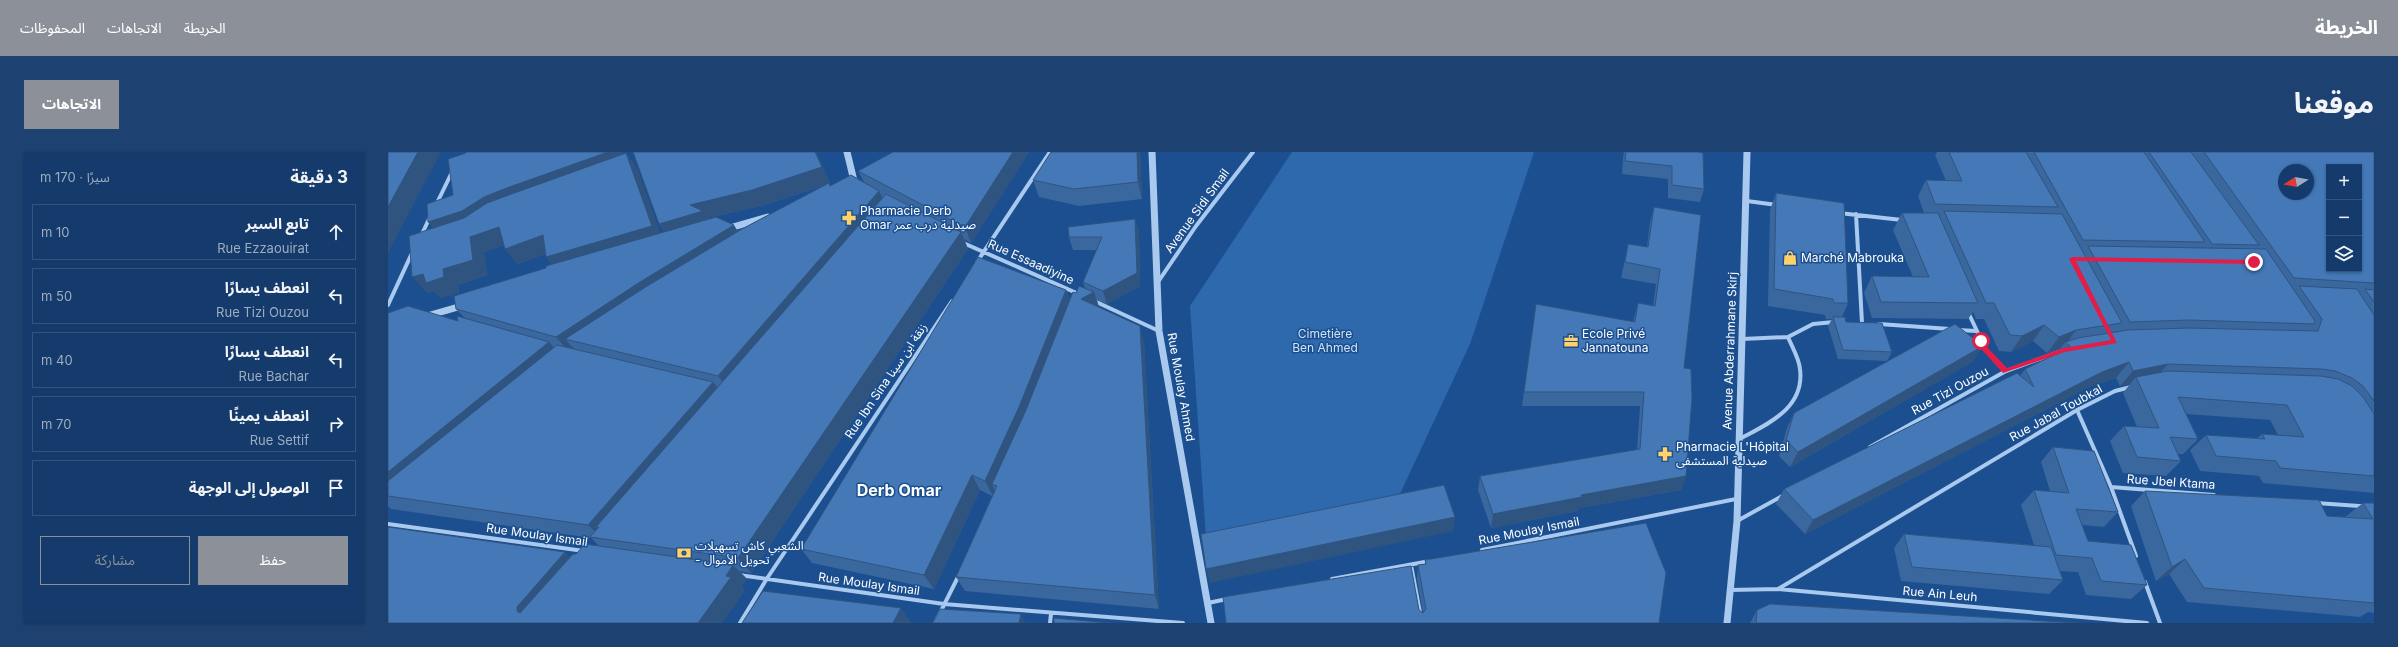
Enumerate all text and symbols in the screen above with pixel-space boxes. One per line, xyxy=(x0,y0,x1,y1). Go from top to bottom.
text: الخريطة xyxy=(2315,16,2378,39)
text: المحفوظات xyxy=(20,19,85,36)
text: الاتجاهات xyxy=(107,19,162,36)
text: الخريطة xyxy=(184,19,226,36)
button: الاتجاهات xyxy=(24,80,119,129)
text: موقعنا xyxy=(2294,86,2374,120)
north arrow xyxy=(2278,164,2314,200)
map controls xyxy=(2326,164,2362,272)
button: + xyxy=(2326,164,2362,200)
street label: Avenue Sidi Smail xyxy=(1161,166,1232,256)
text: 3 دقيقة xyxy=(290,167,348,187)
text: سيرًا · 170 m xyxy=(40,169,110,185)
button: − xyxy=(2326,200,2362,236)
place label: Pharmacie Derb Omar صيدلية درب عمر xyxy=(860,203,976,232)
pharmacy icon: Pharmacie Derb Omar صيدلية درب عمر xyxy=(841,210,857,226)
text: تابع السير xyxy=(245,214,309,233)
icon: ahead xyxy=(325,221,347,243)
text: 10 m xyxy=(41,224,70,240)
street label: Rue Essaadiyine xyxy=(986,236,1077,287)
button: layers xyxy=(2326,236,2362,272)
text: Rue Ezzaouirat xyxy=(217,240,309,256)
shop icon: Marché Mabrouka xyxy=(1782,250,1798,266)
place label: Marché Mabrouka xyxy=(1801,250,1904,265)
route end xyxy=(2245,253,2263,271)
street label: Avenue Abderrahmane Skirj xyxy=(1719,272,1740,430)
text: انعطف يسارًا xyxy=(225,278,309,297)
icon: left xyxy=(325,285,347,307)
text: 50 m xyxy=(41,288,72,304)
text: Rue Tizi Ouzou xyxy=(216,304,309,320)
street label: Rue Ibn Sina زنقة ابن سينا xyxy=(841,320,930,441)
park label: Cimetière Ben Ahmed xyxy=(1292,326,1358,355)
place label: Ecole Privé Jannatouna xyxy=(1582,326,1648,355)
street label: Rue Moulay Ahmed xyxy=(1165,331,1198,442)
route start xyxy=(1972,332,1990,350)
office icon: Ecole Privé Jannatouna xyxy=(1563,333,1579,349)
text: انعطف يسارًا xyxy=(225,342,309,361)
icon: left xyxy=(325,349,347,371)
text: 40 m xyxy=(41,352,73,368)
street label: Rue Tizi Ouzou xyxy=(1909,363,1991,418)
text: Rue Bachar xyxy=(239,368,309,384)
street label: Rue Jabal Toubkal xyxy=(2007,381,2105,444)
text: انعطف يمينًا xyxy=(229,406,309,425)
icon: right xyxy=(325,413,347,435)
text: 70 m xyxy=(41,416,71,432)
text: Rue Settif xyxy=(250,432,309,448)
place label: Pharmacie L'Hôpital صيدلية المستشفى xyxy=(1676,439,1789,468)
pharmacy icon: Pharmacie L'Hôpital صيدلية المستشفى xyxy=(1657,446,1673,462)
street label: Rue Jbel Ktama xyxy=(2126,471,2216,492)
icon: arrive xyxy=(325,477,347,499)
text: الوصول إلى الوجهة xyxy=(189,478,309,497)
district label: Derb Omar xyxy=(857,480,942,500)
street label: Rue Moulay Ismail xyxy=(1477,513,1581,548)
street label: Rue Moulay Ismail xyxy=(485,520,589,549)
button: مشاركة xyxy=(40,536,190,585)
button: حفظ xyxy=(198,536,348,585)
place label: الشعبي كاش تسهيلات - تحويل الأموال xyxy=(695,538,804,567)
bank icon: الشعبي كاش تسهيلات - تحويل الأموال xyxy=(676,545,692,561)
street label: Rue Moulay Ismail xyxy=(817,569,921,598)
street label: Rue Ain Leuh xyxy=(1902,583,1978,604)

